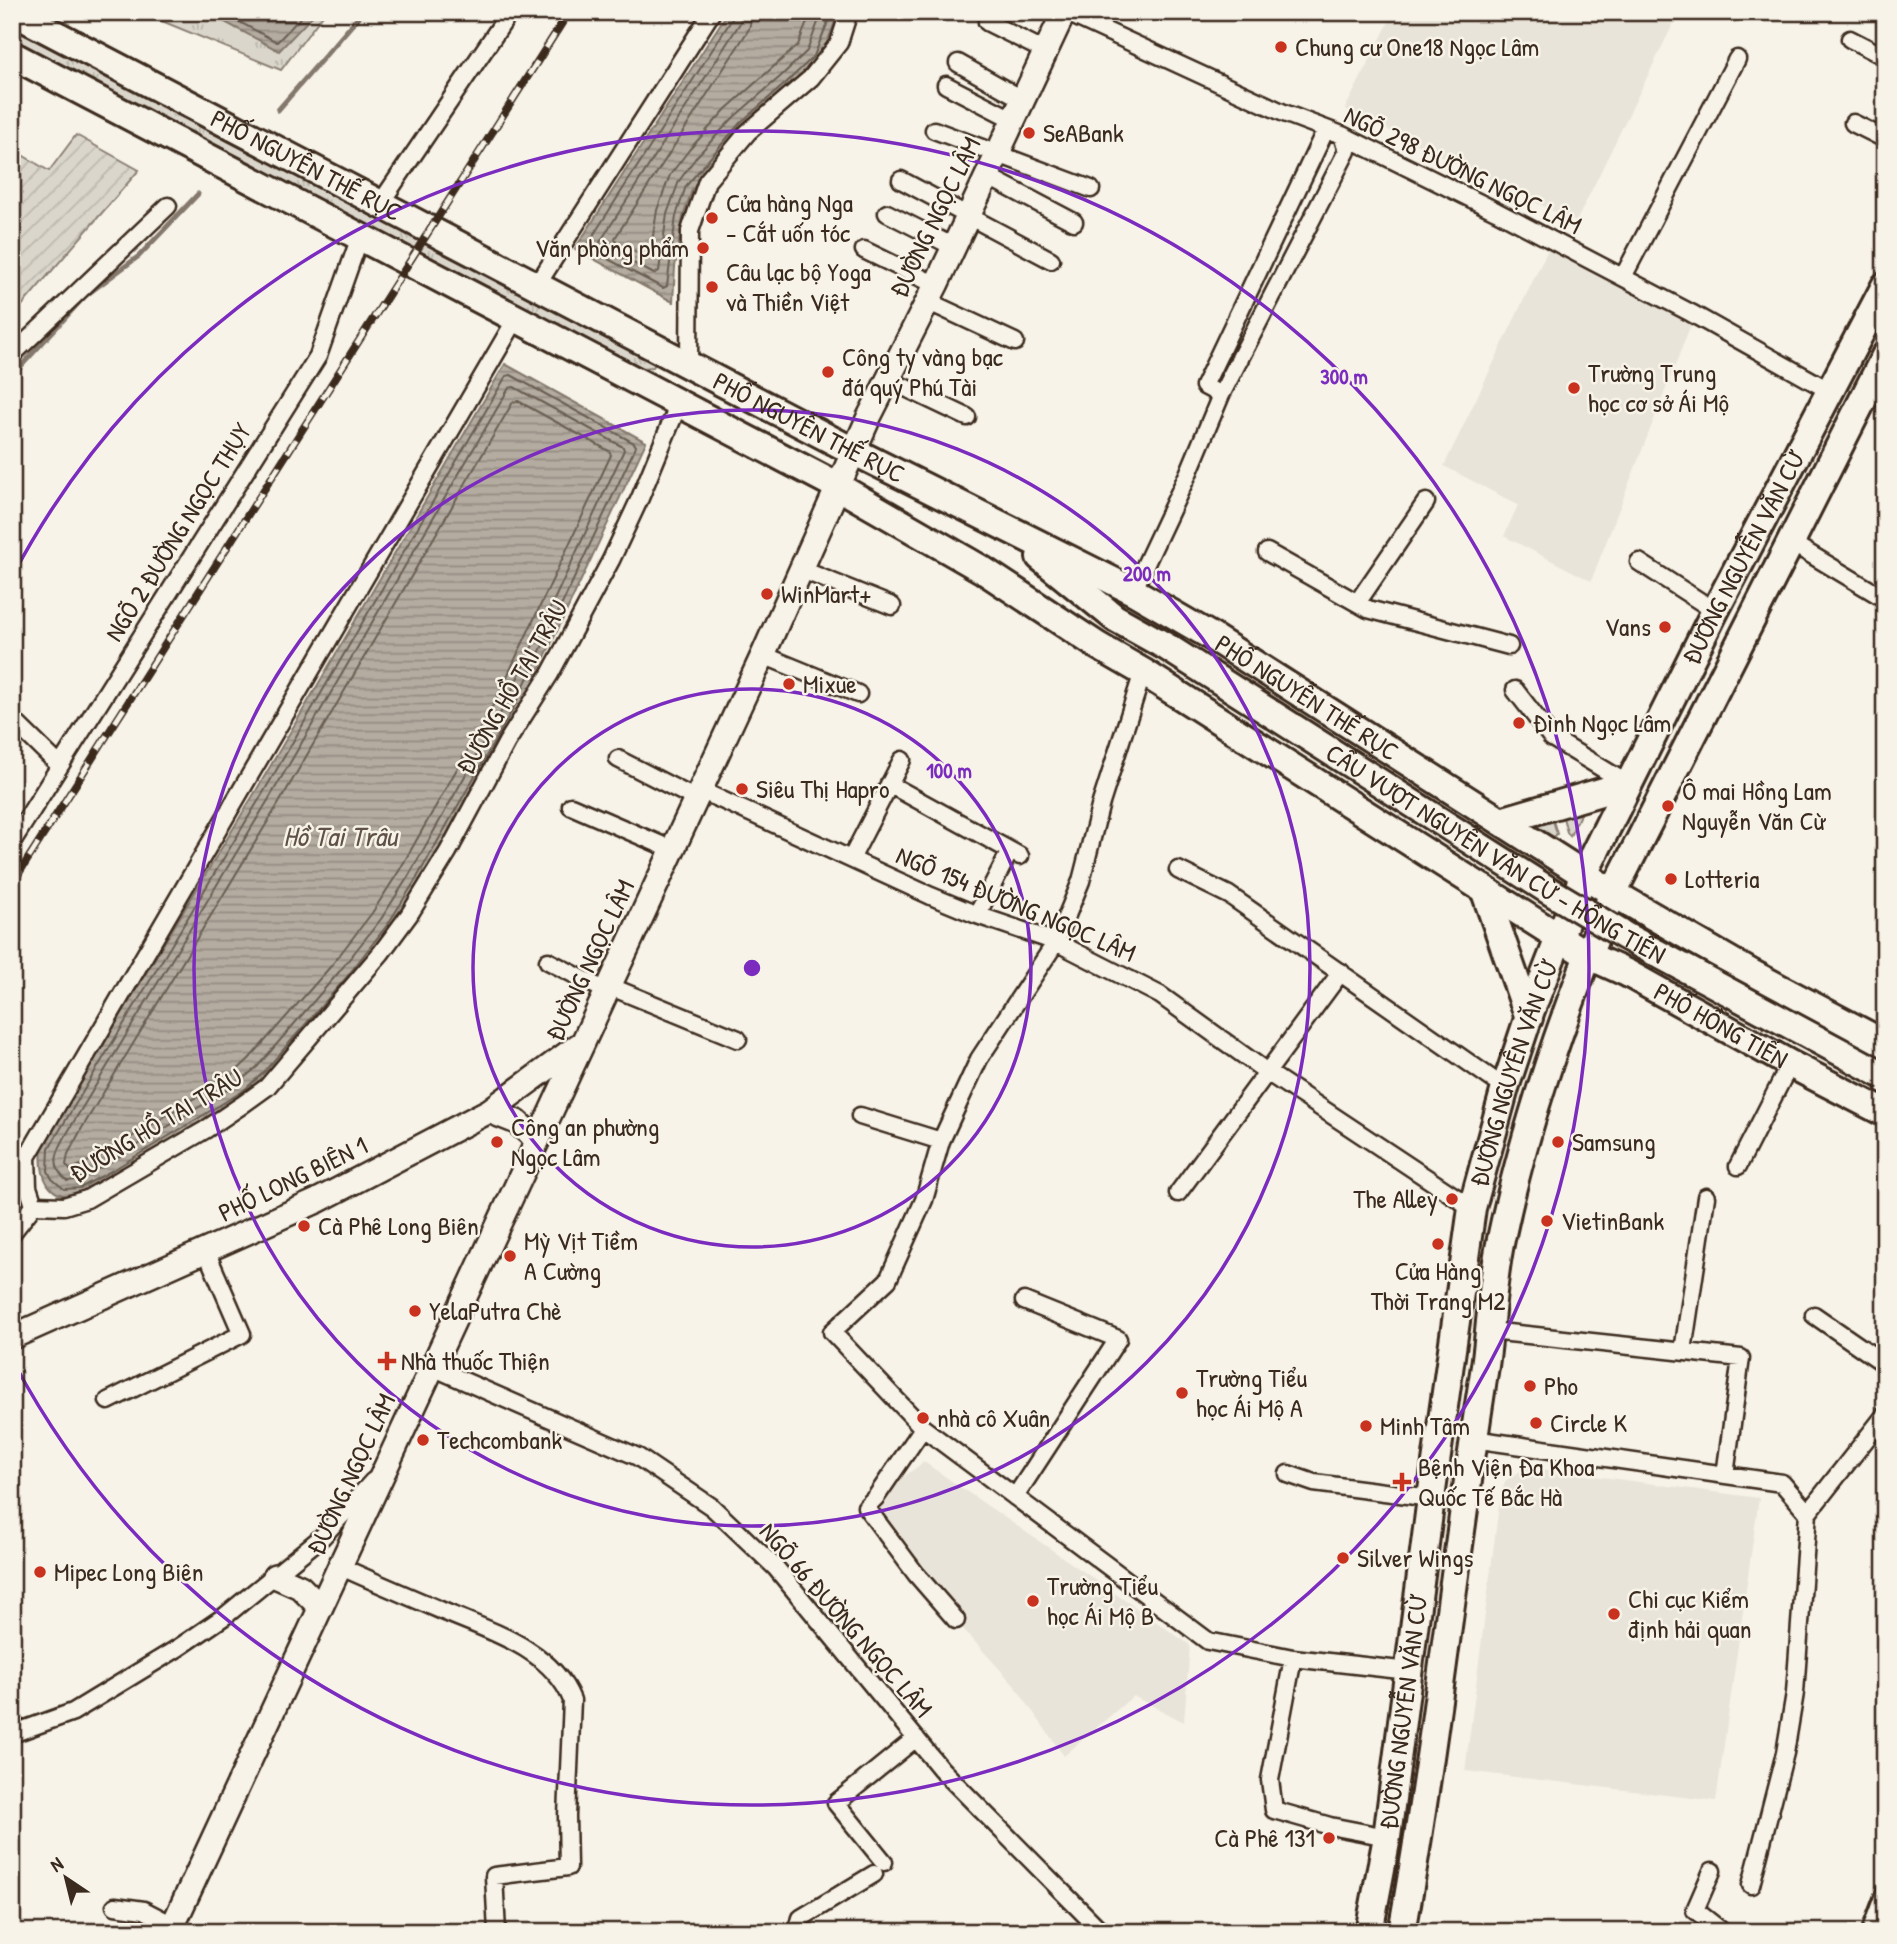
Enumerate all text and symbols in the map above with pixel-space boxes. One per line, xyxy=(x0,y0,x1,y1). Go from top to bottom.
place label: Chung cư One18 Ngọc Lâm xyxy=(1295,29,1539,64)
marker: Chung cư One18 Ngọc Lâm xyxy=(1273,39,1289,55)
street label: NGÕ 298 ĐƯỜNG NGỌC LÂM xyxy=(1339,97,1588,242)
street label: PHỐ NGUYỄN THẾ RỤC xyxy=(205,101,408,229)
place label: SeABank xyxy=(1043,115,1124,150)
marker: SeABank xyxy=(1021,125,1037,141)
street label: ĐƯỜNG NGỌC LÂM xyxy=(881,131,988,303)
place label: Cửa hàng Nga - Cắt uốn tóc xyxy=(726,185,853,250)
marker: Cửa hàng Nga - Cắt uốn tóc xyxy=(704,210,720,226)
place label: Văn phòng phẩm xyxy=(535,230,689,265)
marker: Văn phòng phẩm xyxy=(695,240,711,256)
place label: Câu lạc bộ Yoga và Thiền Việt xyxy=(726,254,871,319)
marker: Câu lạc bộ Yoga và Thiền Việt xyxy=(704,279,720,295)
place label: Công ty vàng bạc đá quý Phú Tài xyxy=(842,339,1003,404)
place label: Trường Trung học cơ sở Ái Mộ xyxy=(1588,355,1729,420)
text: 300 m xyxy=(1320,362,1368,391)
street label: PHỐ NGUYỄN THẾ RỤC xyxy=(708,363,911,491)
marker: Công ty vàng bạc đá quý Phú Tài xyxy=(820,364,836,380)
marker: Trường Trung học cơ sở Ái Mộ xyxy=(1566,380,1582,396)
street label: NGÕ 2 ĐƯỜNG NGỌC THỤY xyxy=(96,415,259,648)
street label: ĐƯỜNG NGUYỄN VĂN CỪ xyxy=(1673,443,1814,670)
text: 200 m xyxy=(1123,559,1171,588)
place label: WinMart+ xyxy=(781,576,872,611)
marker: WinMart+ xyxy=(759,586,775,602)
street label: ĐƯỜNG HỒ TAI TRÂU xyxy=(447,593,576,780)
place label: Vans xyxy=(1604,609,1651,644)
marker: Vans xyxy=(1657,619,1673,635)
street label: PHỐ NGUYỄN THẾ RỤC xyxy=(1209,626,1406,769)
place label: Mixue xyxy=(803,666,857,701)
marker: Mixue xyxy=(781,676,797,692)
place label: Đình Ngọc Lâm xyxy=(1533,705,1671,740)
marker: Đình Ngọc Lâm xyxy=(1511,715,1527,731)
street label: CẦU VƯỢT NGUYỄN VĂN CỪ – HỒNG TIẾN xyxy=(1319,735,1672,972)
text: 100 m xyxy=(926,756,972,785)
place label: Siêu Thị Hapro xyxy=(756,771,889,806)
place label: Ô mai Hồng Lam Nguyễn Văn Cừ xyxy=(1682,773,1832,838)
marker: Siêu Thị Hapro xyxy=(734,781,750,797)
marker: Ô mai Hồng Lam Nguyễn Văn Cừ xyxy=(1660,798,1676,814)
water label: Hồ Tai Trâu xyxy=(283,817,400,855)
street label: NGÕ 154 ĐƯỜNG NGỌC LÂM xyxy=(891,837,1141,970)
place label: Lotteria xyxy=(1685,861,1759,896)
marker: Lotteria xyxy=(1663,871,1679,887)
street label: ĐƯỜNG NGỌC LÂM xyxy=(537,873,642,1046)
street label: ĐƯỜNG NGUYỄN VĂN CỪ xyxy=(1461,953,1566,1190)
centre of rings xyxy=(740,956,764,980)
street label: PHỐ HỒNG TIẾN xyxy=(1648,974,1794,1076)
street label: ĐƯỜNG HỒ TAI TRÂU xyxy=(63,1059,249,1190)
place label: Công an phường Ngọc Lâm xyxy=(511,1109,659,1174)
place label: Samsung xyxy=(1572,1124,1656,1159)
street label: PHỐ LONG BIÊN 1 xyxy=(212,1127,373,1230)
marker: Công an phường Ngọc Lâm xyxy=(489,1134,505,1150)
marker: Samsung xyxy=(1550,1134,1566,1150)
place label: The Alley xyxy=(1353,1181,1438,1216)
marker: The Alley xyxy=(1444,1191,1460,1207)
place label: VietinBank xyxy=(1561,1203,1664,1238)
place label: Cà Phê Long Biên xyxy=(318,1208,479,1243)
marker: VietinBank xyxy=(1539,1213,1555,1229)
marker: Cà Phê Long Biên xyxy=(296,1218,312,1234)
place label: Mỳ Vịt Tiềm A Cường xyxy=(524,1223,638,1288)
marker: Cửa Hàng Thời Trang M2 xyxy=(1430,1236,1446,1252)
marker: Mỳ Vịt Tiềm A Cường xyxy=(502,1248,518,1264)
place label: Cửa Hàng Thời Trang M2 xyxy=(1371,1253,1505,1318)
place label: YelaPutra Chè xyxy=(429,1293,562,1328)
marker: YelaPutra Chè xyxy=(407,1303,423,1319)
place label: Nhà thuốc Thiện xyxy=(401,1343,550,1378)
marker: Nhà thuốc Thiện xyxy=(379,1353,395,1369)
place label: Trường Tiểu học Ái Mộ A xyxy=(1196,1360,1307,1425)
place label: Pho xyxy=(1544,1368,1578,1403)
marker: Pho xyxy=(1522,1378,1538,1394)
marker: Trường Tiểu học Ái Mộ A xyxy=(1174,1385,1190,1401)
street label: ĐƯỜNG NGỌC LÂM xyxy=(298,1387,403,1560)
place label: nhà cô Xuân xyxy=(937,1400,1050,1435)
place label: Circle K xyxy=(1550,1405,1627,1440)
place label: Minh Tâm xyxy=(1380,1408,1470,1443)
marker: nhà cô Xuân xyxy=(915,1410,931,1426)
marker: Circle K xyxy=(1528,1415,1544,1431)
marker: Minh Tâm xyxy=(1358,1418,1374,1434)
place label: Techcombank xyxy=(437,1422,562,1457)
marker: Techcombank xyxy=(415,1432,431,1448)
place label: Bệnh Viện Đa Khoa Quốc Tế Bắc Hà xyxy=(1418,1449,1594,1514)
marker: Bệnh Viện Đa Khoa Quốc Tế Bắc Hà xyxy=(1392,1472,1412,1492)
street label: NGÕ 66 ĐƯỜNG NGỌC LÂM xyxy=(752,1515,941,1725)
place label: Silver Wings xyxy=(1357,1540,1474,1575)
marker: Silver Wings xyxy=(1335,1550,1351,1566)
place label: Mipec Long Biên xyxy=(54,1554,203,1589)
marker: Mipec Long Biên xyxy=(32,1564,48,1580)
place label: Trường Tiểu học Ái Mộ B xyxy=(1047,1568,1158,1633)
place label: Chi cục Kiểm định hải quan xyxy=(1628,1581,1751,1646)
street label: ĐƯỜNG NGUYỄN VĂN CỪ xyxy=(1370,1591,1435,1831)
marker: Trường Tiểu học Ái Mộ B xyxy=(1025,1593,1041,1609)
marker: Chi cục Kiểm định hải quan xyxy=(1606,1606,1622,1622)
place label: Cà Phê 131 xyxy=(1214,1820,1315,1855)
marker: Cà Phê 131 xyxy=(1321,1830,1337,1846)
north arrow xyxy=(32,1842,102,1912)
text: N xyxy=(45,1851,68,1878)

